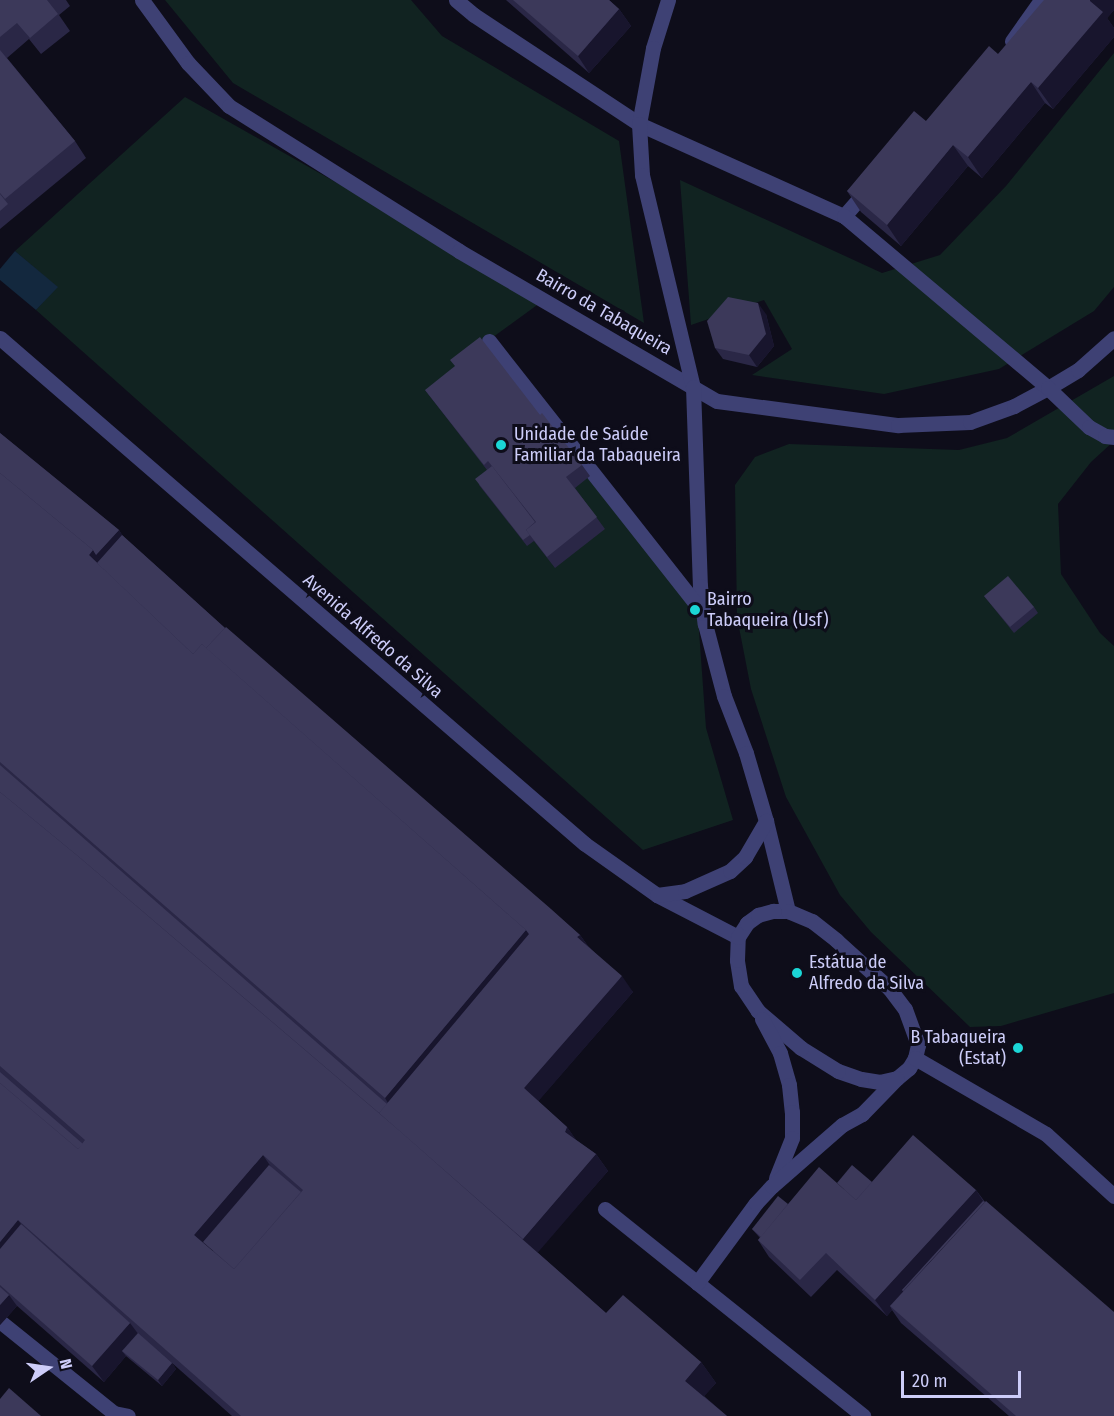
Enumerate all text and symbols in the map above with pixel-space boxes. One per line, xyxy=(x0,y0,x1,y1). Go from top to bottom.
street label: Bairro da Tabaqueira xyxy=(532,264,676,360)
place label: Unidade de Saúde Familiar da Tabaqueira xyxy=(514,424,681,466)
marker: Unidade de Saúde Familiar da Tabaqueira xyxy=(492,436,510,454)
street label: Avenida Alfredo da Silva xyxy=(299,569,447,703)
place label: Bairro Tabaqueira (Usf) xyxy=(707,589,828,632)
marker: Bairro Tabaqueira (Usf) xyxy=(688,603,702,617)
place label: Estátua de Alfredo da Silva xyxy=(809,952,924,994)
marker: Estátua de Alfredo da Silva xyxy=(790,966,804,980)
place label: B Tabaqueira (Estat) xyxy=(910,1027,1006,1070)
marker: B Tabaqueira (Estat) xyxy=(1011,1041,1025,1055)
north arrow xyxy=(18,1338,78,1398)
text: N xyxy=(56,1357,76,1371)
scale bar xyxy=(904,1359,1024,1397)
text: 20 m xyxy=(912,1370,947,1392)

